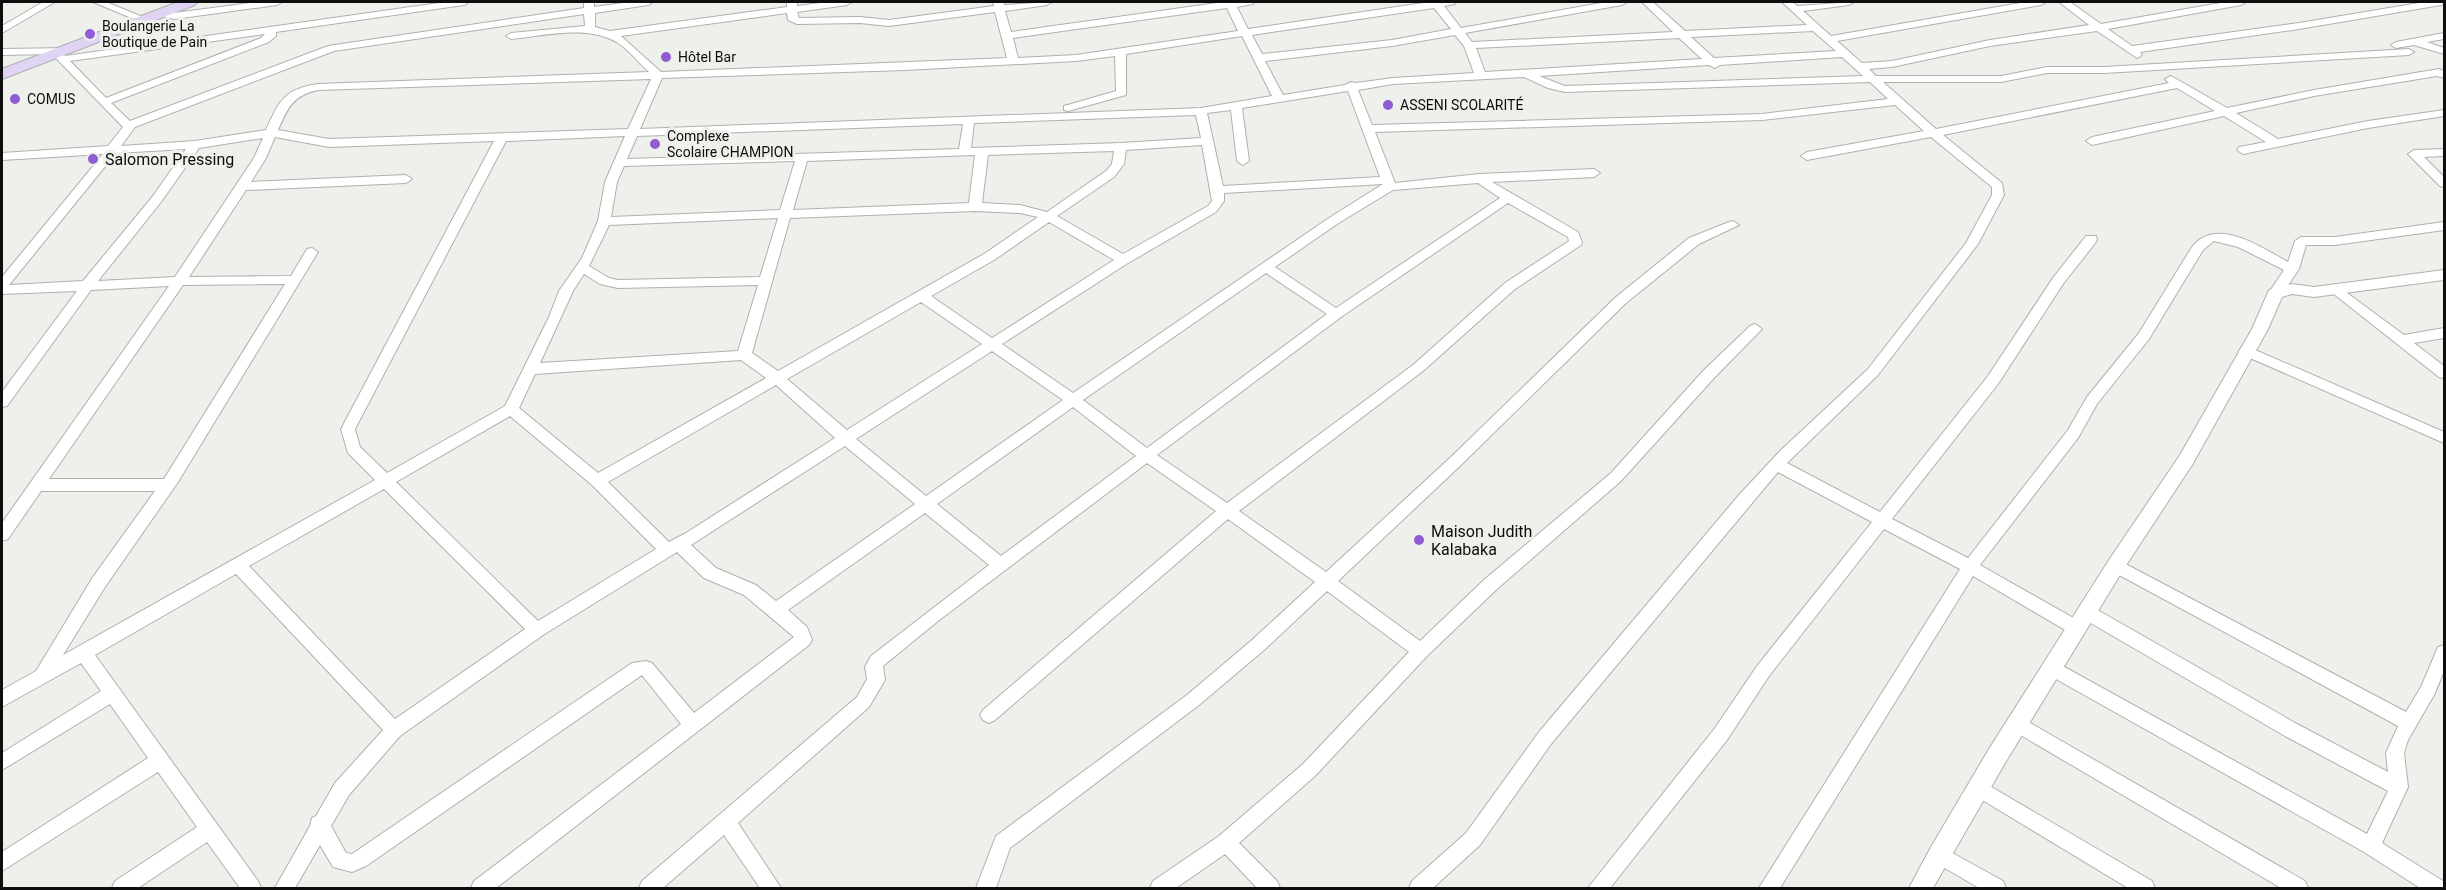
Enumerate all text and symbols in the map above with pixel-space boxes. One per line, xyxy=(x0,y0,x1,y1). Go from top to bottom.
place label: Boulangerie La Boutique de Pain xyxy=(102,18,207,50)
marker: Boulangerie La Boutique de Pain xyxy=(83,27,97,41)
place label: Hôtel Bar xyxy=(678,49,736,65)
marker: Hôtel Bar xyxy=(659,50,673,64)
place label: COMUS xyxy=(27,91,75,107)
marker: COMUS xyxy=(8,92,22,106)
place label: ASSENI SCOLARITÉ xyxy=(1400,96,1523,113)
marker: ASSENI SCOLARITÉ xyxy=(1381,98,1395,112)
place label: Complexe Scolaire CHAMPION xyxy=(667,128,793,160)
marker: Complexe Scolaire CHAMPION xyxy=(648,137,662,151)
place label: Salomon Pressing xyxy=(105,150,234,169)
marker: Salomon Pressing xyxy=(86,152,100,166)
place label: Maison Judith Kalabaka xyxy=(1431,522,1532,559)
marker: Maison Judith Kalabaka xyxy=(1412,533,1426,547)

